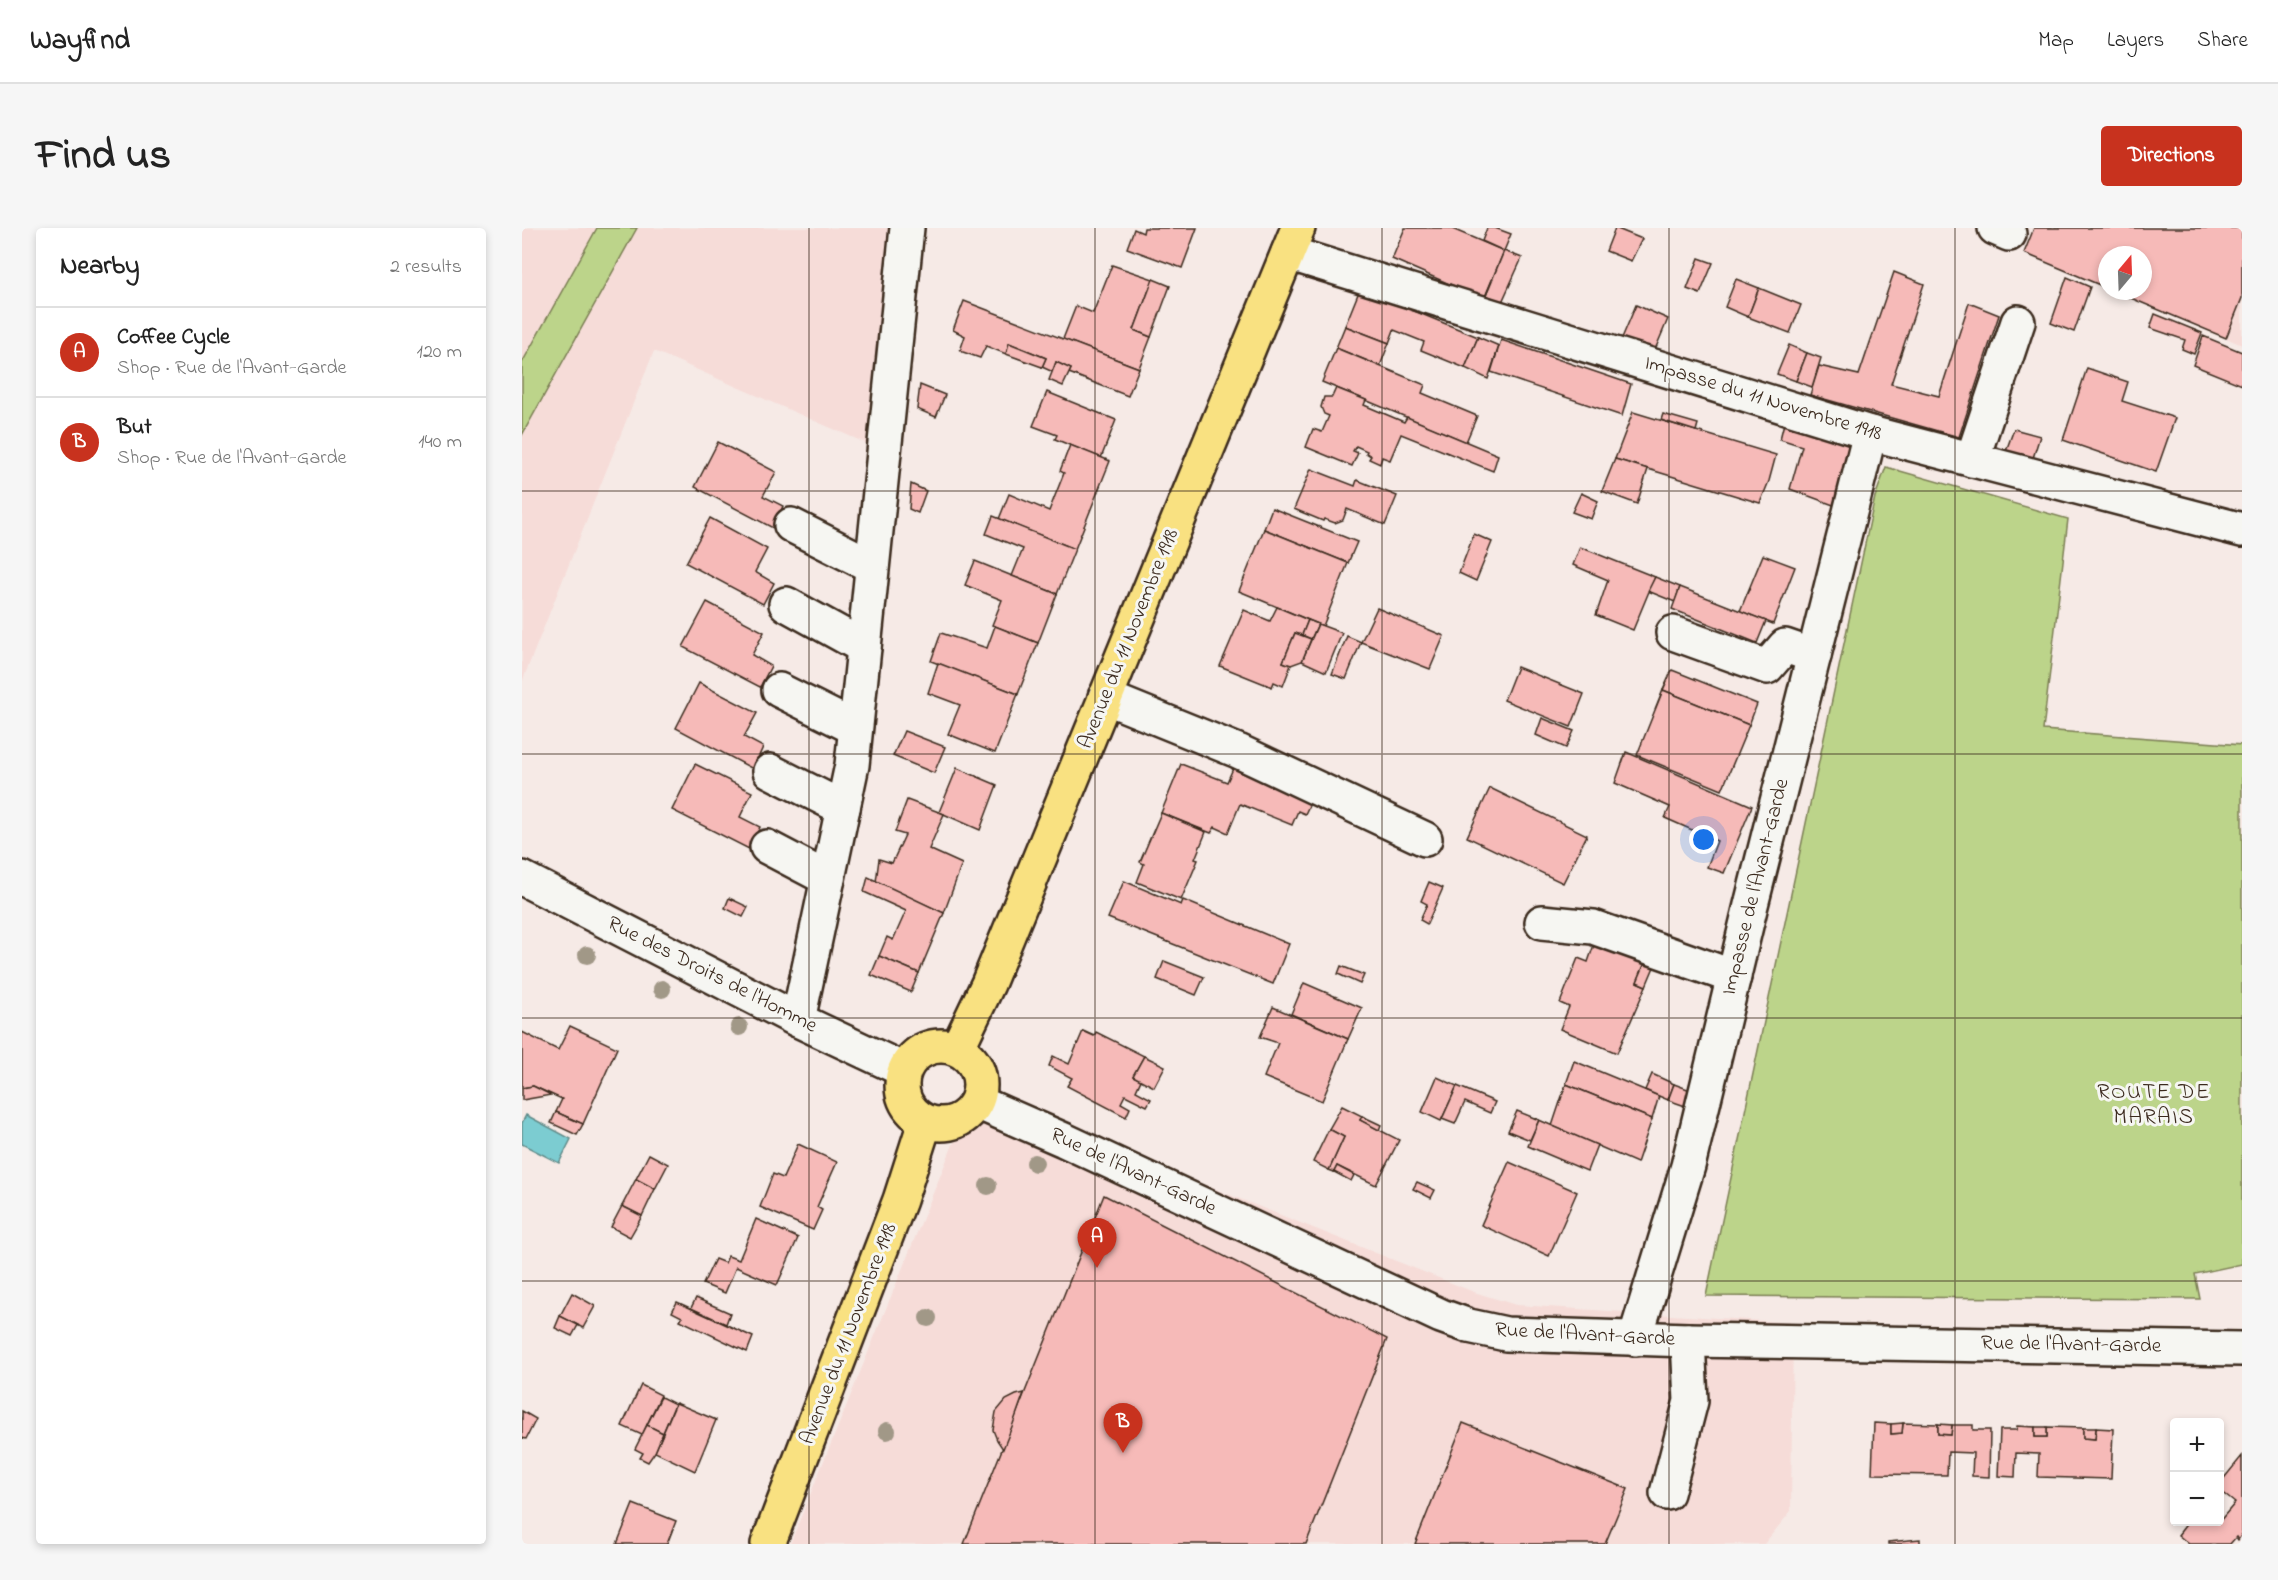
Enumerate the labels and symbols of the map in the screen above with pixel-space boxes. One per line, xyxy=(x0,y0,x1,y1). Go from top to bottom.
north arrow xyxy=(2098,246,2152,300)
street label: Impasse du 11 Novembre 1918 xyxy=(1641,349,1886,449)
street label: Avenue du 11 Novembre 1918 xyxy=(1071,524,1187,754)
street label: Impasse de l'Avant-Garde xyxy=(1715,775,1798,998)
your location xyxy=(1689,825,1718,854)
street label: Rue des Droits de l'Homme xyxy=(602,909,823,1041)
district label: ROUTE DE MARAIS xyxy=(2097,1077,2211,1134)
street label: Rue de l'Avant-Garde xyxy=(1045,1120,1222,1224)
pin: A xyxy=(1078,1218,1116,1268)
street label: Avenue du 11 Novembre 1918 xyxy=(793,1219,905,1449)
street label: Rue de l'Avant-Garde xyxy=(1494,1315,1676,1355)
street label: Rue de l'Avant-Garde xyxy=(1981,1328,2162,1362)
pin: B xyxy=(1104,1404,1142,1453)

